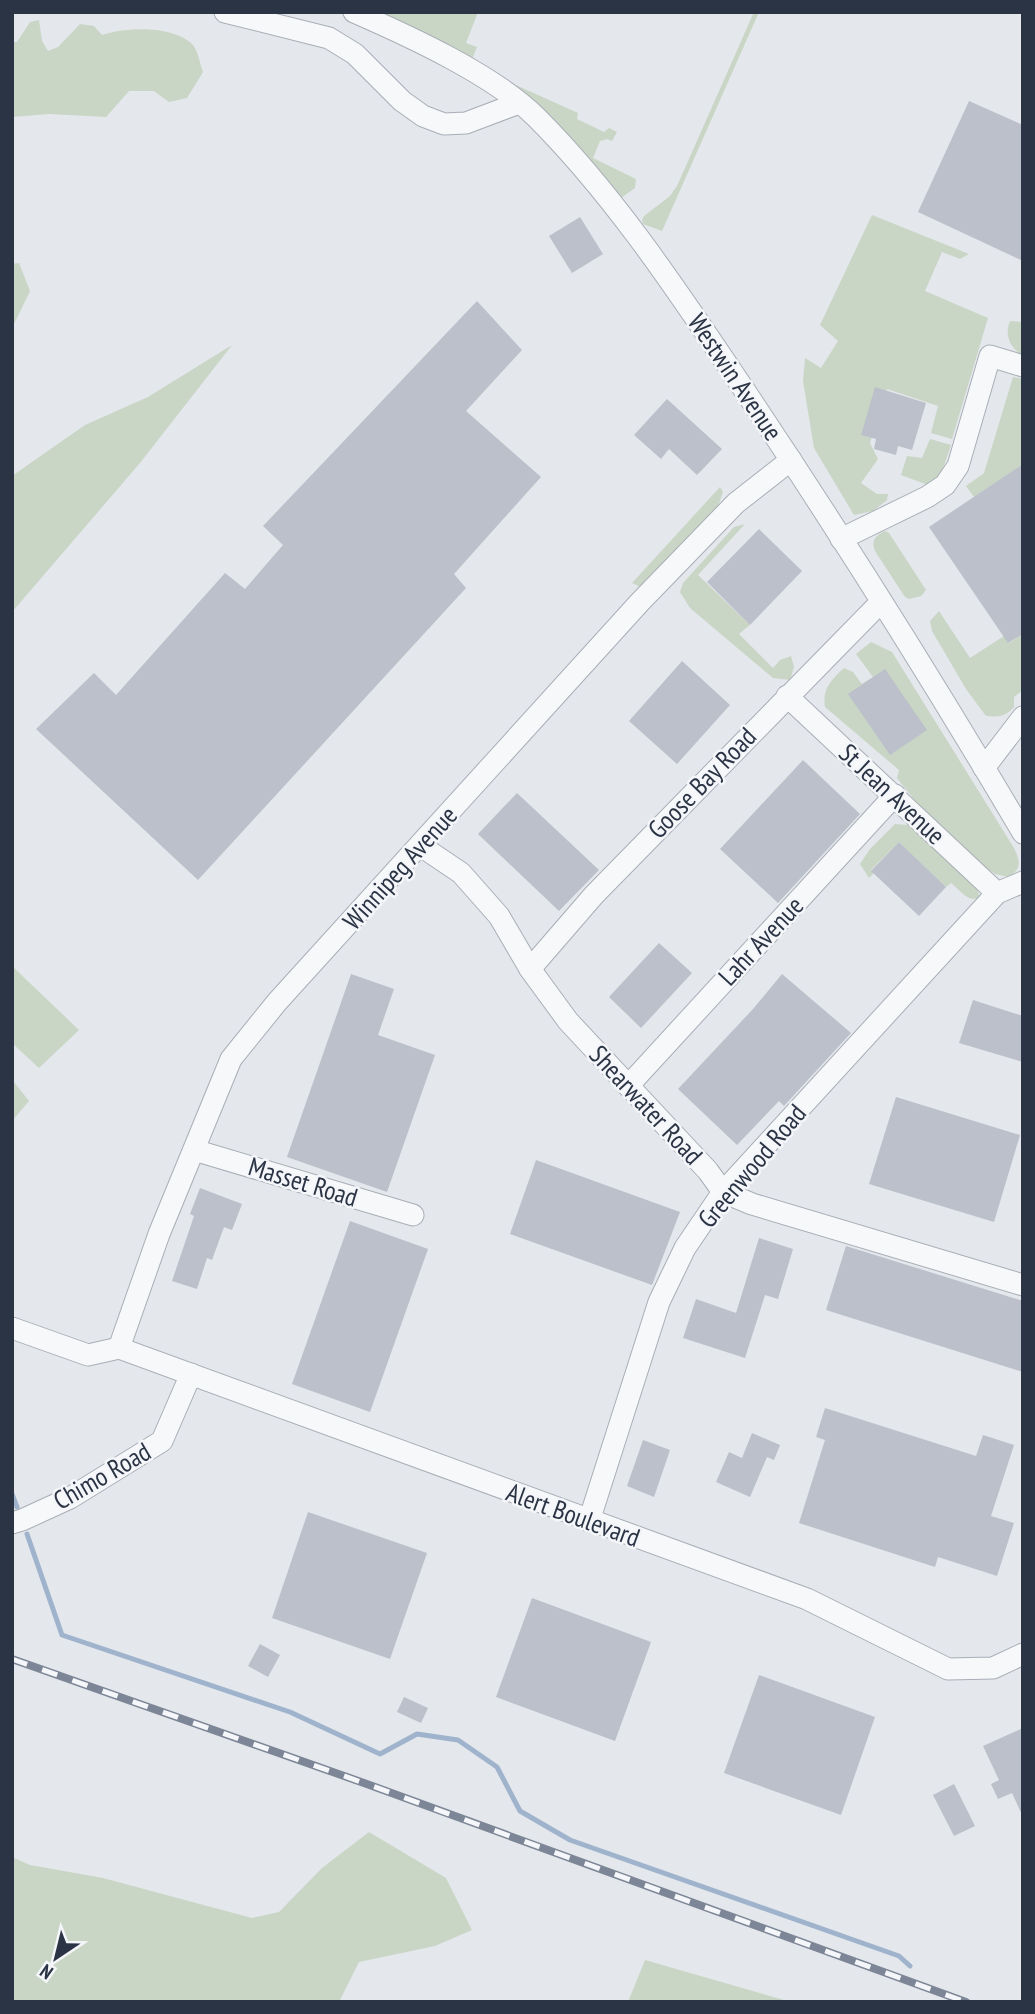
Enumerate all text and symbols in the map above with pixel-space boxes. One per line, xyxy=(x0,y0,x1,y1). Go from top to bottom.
street label: Westwin Avenue xyxy=(681,307,790,447)
street label: Goose Bay Road xyxy=(641,720,763,845)
street label: St Jean Avenue xyxy=(832,736,952,851)
street label: Winnipeg Avenue xyxy=(335,799,464,936)
street label: Lahr Avenue xyxy=(711,889,810,992)
street label: Shearwater Road xyxy=(583,1038,710,1171)
street label: Greenwood Road xyxy=(690,1097,813,1234)
street label: Masset Road xyxy=(245,1149,362,1214)
street label: Chimo Road xyxy=(47,1435,156,1517)
street label: Alert Boulevard xyxy=(502,1475,644,1554)
north arrow xyxy=(21,1923,91,1993)
text: N xyxy=(35,1959,57,1985)

